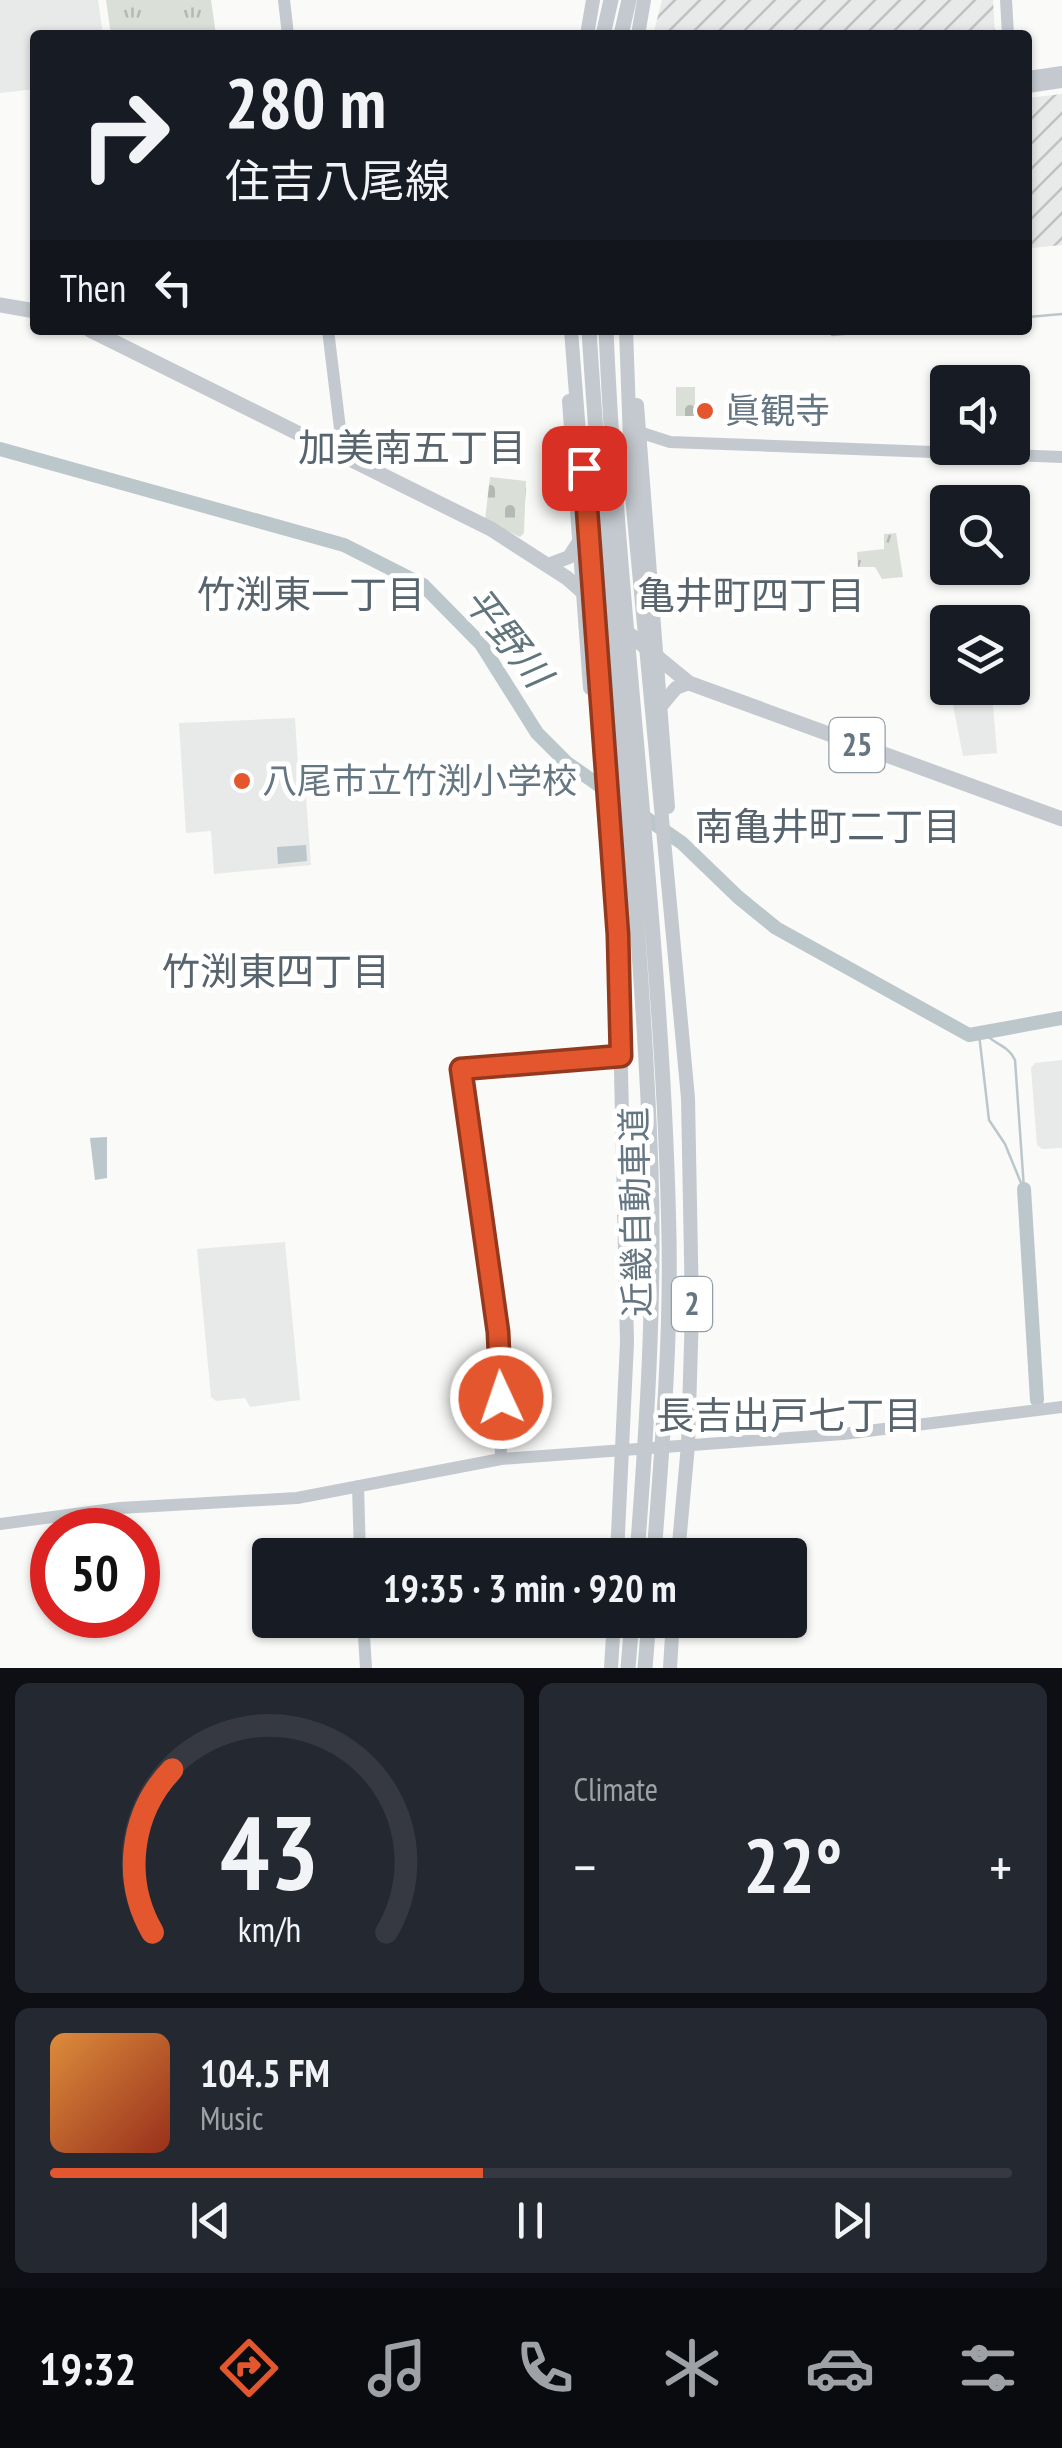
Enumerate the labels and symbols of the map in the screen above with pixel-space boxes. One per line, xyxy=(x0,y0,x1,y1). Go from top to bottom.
place label: 眞観寺 xyxy=(725,387,830,433)
marker: 眞観寺 xyxy=(694,400,716,422)
district label: 加美南五丁目 xyxy=(298,422,526,471)
pin xyxy=(542,426,627,511)
district label: 竹渕東一丁目 xyxy=(197,569,425,618)
district label: 亀井町四丁目 xyxy=(637,570,865,619)
water label: 平野川 xyxy=(454,576,565,699)
road number: 25 xyxy=(830,718,884,772)
place label: 八尾市立竹渕小学校 xyxy=(262,757,577,803)
marker: 八尾市立竹渕小学校 xyxy=(231,770,253,792)
district label: 南亀井町二丁目 xyxy=(695,801,961,850)
district label: 竹渕東四丁目 xyxy=(162,946,390,995)
street label: 近畿自動車道 xyxy=(610,1107,660,1317)
road number: 2 xyxy=(672,1277,712,1331)
position arrow xyxy=(449,1346,553,1450)
district label: 長吉出戸七丁目 xyxy=(656,1390,922,1439)
speed limit sign: 50 xyxy=(30,1508,160,1638)

